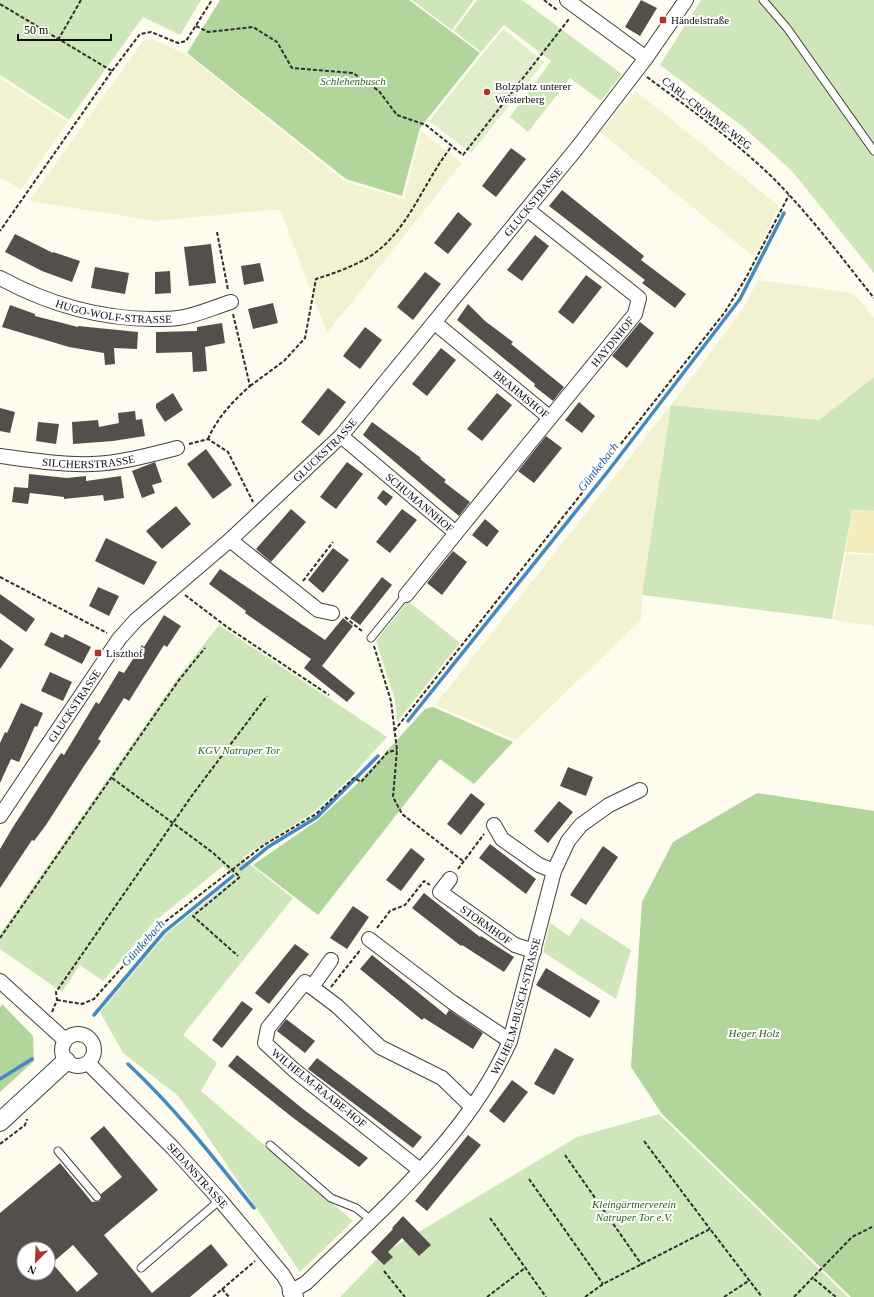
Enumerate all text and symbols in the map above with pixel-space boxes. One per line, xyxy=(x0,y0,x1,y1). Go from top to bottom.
place label: Händelstraße xyxy=(671,14,729,26)
marker: Händelstraße xyxy=(658,15,668,25)
scale bar xyxy=(18,16,111,42)
text: 50 m xyxy=(24,23,49,37)
street label: CARL-CROMME-WEG xyxy=(660,74,754,152)
park label: Schlehenbusch xyxy=(320,75,386,87)
place label: Bolzplatz unterer Westerberg xyxy=(495,80,571,105)
marker: Bolzplatz unterer Westerberg xyxy=(482,87,492,97)
street label: GLUCKSTRASSE xyxy=(501,165,565,239)
street label: HUGO-WOLF-STRASSE xyxy=(54,297,172,325)
street label: HAYDNHOF xyxy=(588,314,636,369)
street label: BRAHMSHOF xyxy=(491,368,552,421)
street label: GLUCKSTRASSE xyxy=(290,416,359,484)
water label: Güntkebach xyxy=(575,440,621,494)
street label: SILCHERSTRASSE xyxy=(41,452,136,470)
street label: SCHUMANNHOF xyxy=(383,470,456,534)
place label: Liszthof xyxy=(106,647,143,659)
marker: Liszthof xyxy=(93,648,103,658)
street label: GLUCKSTRASSE xyxy=(45,667,103,744)
park label: KGV Natruper Tor xyxy=(197,744,281,756)
street label: STORMHOF xyxy=(458,903,514,947)
water label: Güntkebach xyxy=(118,917,168,969)
street label: WILHELM-BUSCH-STRASSE xyxy=(488,936,543,1077)
park label: Heger Holz xyxy=(727,1027,780,1039)
street label: WILHELM-RAABE-HOF xyxy=(269,1046,369,1130)
street label: SEDANSTRASSE xyxy=(165,1140,230,1211)
park label: Kleingärtnerverein Natruper Tor e.V. xyxy=(591,1198,676,1223)
north arrow xyxy=(16,1241,56,1281)
text: N xyxy=(26,1263,38,1277)

